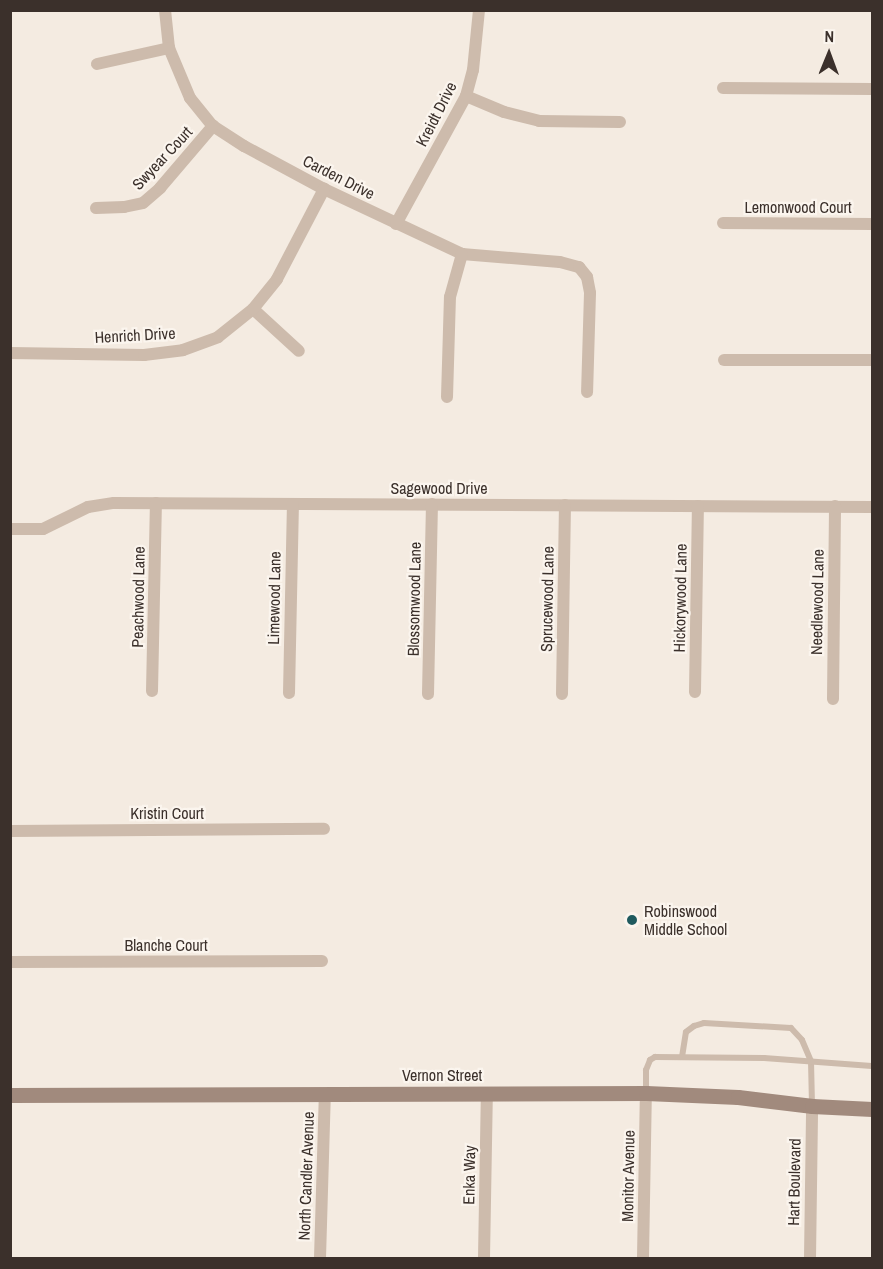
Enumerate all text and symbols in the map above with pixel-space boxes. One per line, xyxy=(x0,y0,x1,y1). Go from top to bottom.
north arrow xyxy=(799,24,859,84)
text: N xyxy=(824,25,834,47)
street label: Kreidt Drive xyxy=(412,78,460,150)
street label: Swyear Court xyxy=(128,122,196,194)
street label: Carden Drive xyxy=(300,151,378,203)
street label: Lemonwood Court xyxy=(744,197,852,217)
street label: Henrich Drive xyxy=(94,323,176,347)
street label: Sagewood Drive xyxy=(391,478,487,498)
street label: Blossomwood Lane xyxy=(403,542,425,656)
street label: Hickorywood Lane xyxy=(669,544,691,652)
street label: Peachwood Lane xyxy=(128,546,148,648)
street label: Sprucewood Lane xyxy=(536,546,558,652)
street label: Needlewood Lane xyxy=(806,549,828,655)
street label: Limewood Lane xyxy=(264,551,284,645)
street label: Kristin Court xyxy=(130,803,204,823)
place label: Robinswood Middle School xyxy=(644,901,727,939)
marker: Robinswood Middle School xyxy=(625,913,639,927)
street label: Blanche Court xyxy=(124,935,208,955)
street label: Vernon Street xyxy=(402,1065,482,1085)
street label: North Candler Avenue xyxy=(294,1111,318,1241)
street label: Monitor Avenue xyxy=(618,1130,638,1222)
street label: Hart Boulevard xyxy=(784,1138,804,1226)
street label: Enka Way xyxy=(459,1145,479,1205)

